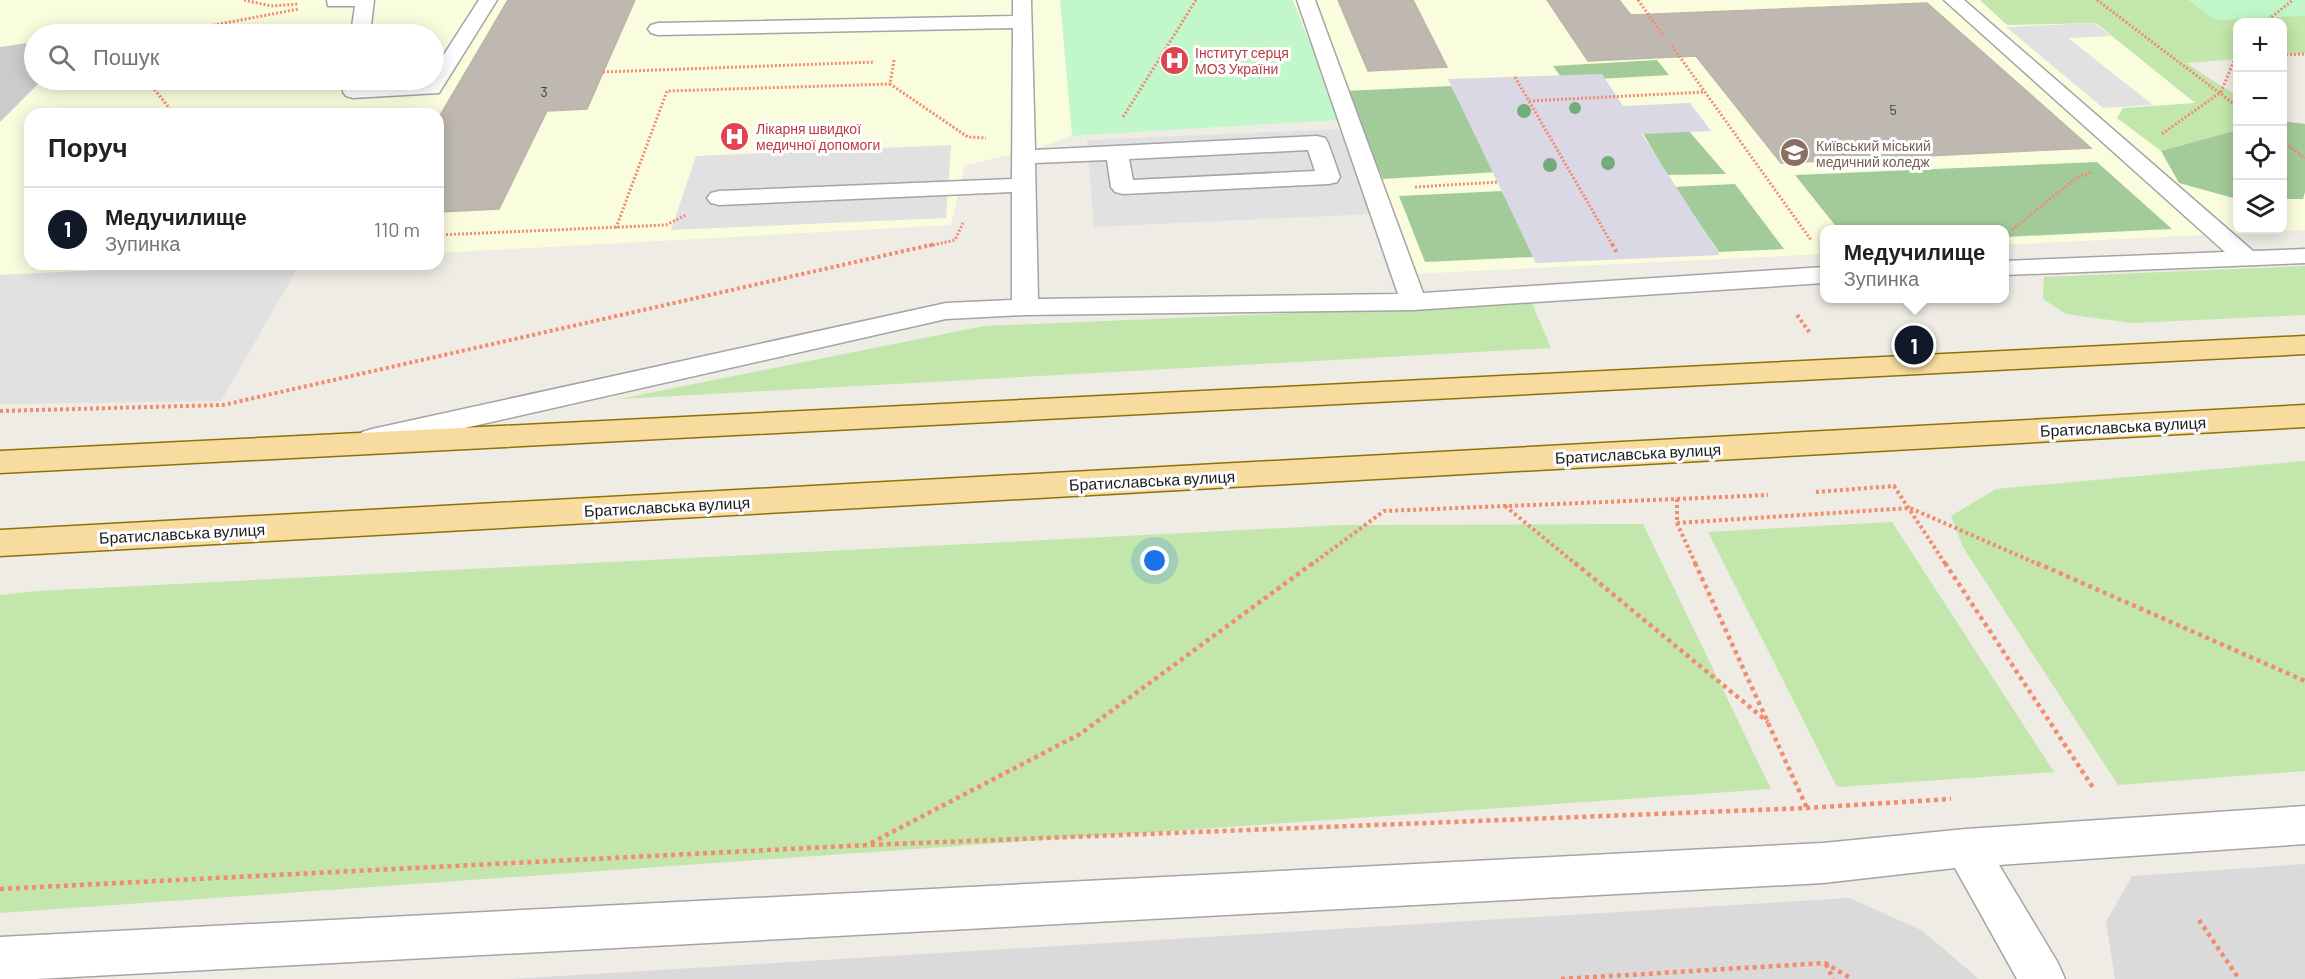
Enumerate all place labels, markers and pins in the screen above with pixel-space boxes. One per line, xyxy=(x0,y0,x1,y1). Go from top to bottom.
hospital icon: Інститут серця МОЗ України xyxy=(1158,44,1190,76)
place label: Інститут серця МОЗ України xyxy=(1195,44,1289,77)
hospital icon: Лікарня швидкої медичної допомоги xyxy=(719,120,751,152)
place label: Лікарня швидкої медичної допомоги xyxy=(756,120,880,153)
school or university icon: Київський міський медичний коледж xyxy=(1779,137,1811,169)
place label: Київський міський медичний коледж xyxy=(1816,137,1931,170)
pin: 1 xyxy=(1894,322,1934,368)

